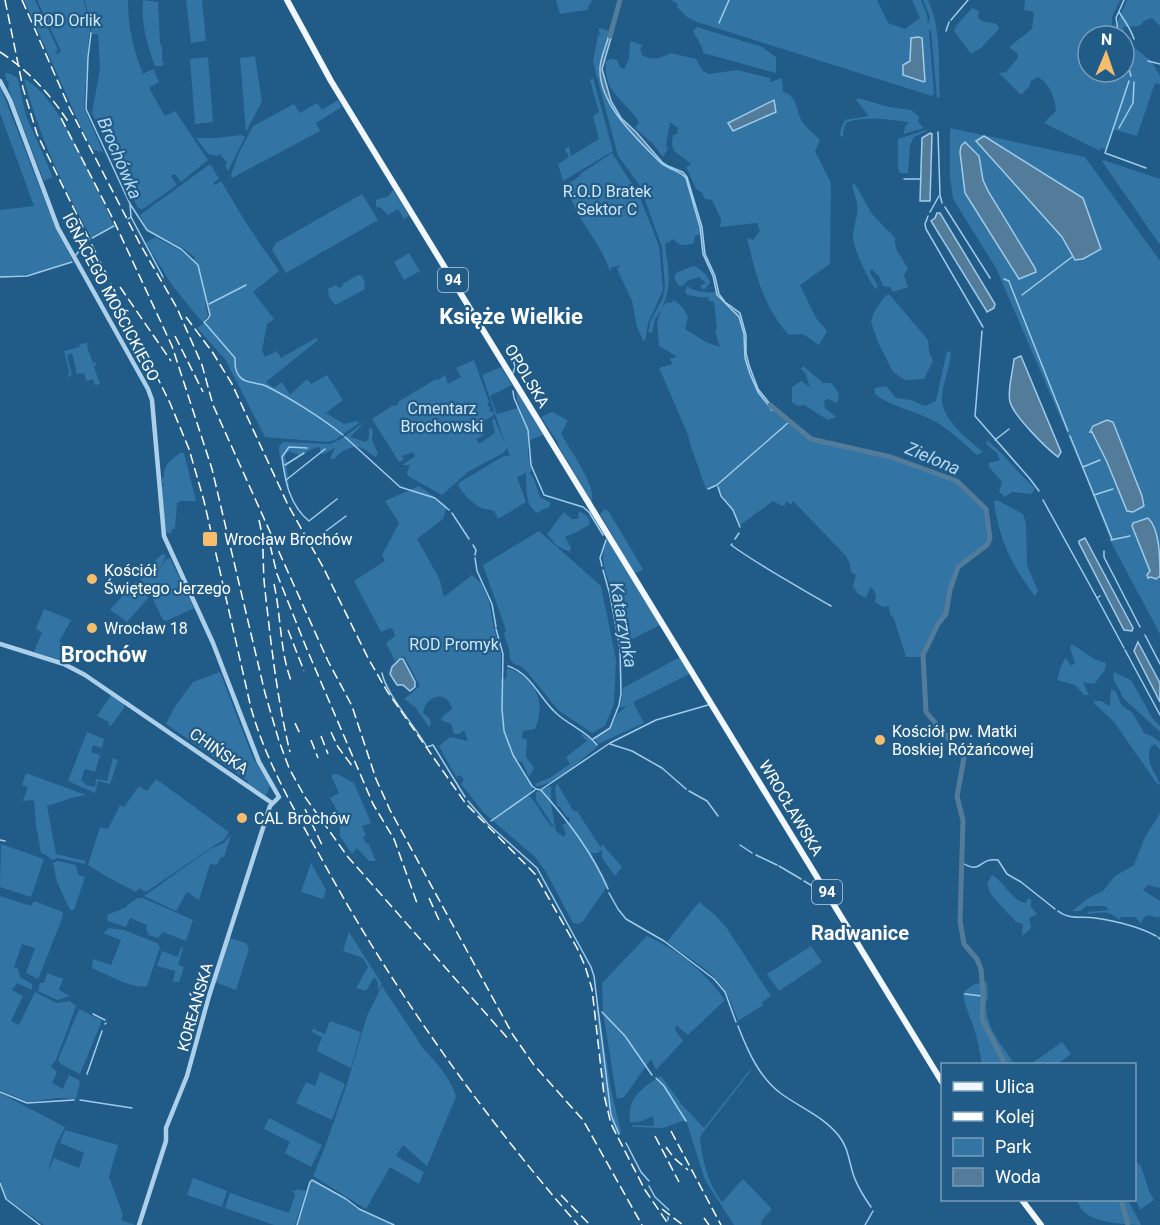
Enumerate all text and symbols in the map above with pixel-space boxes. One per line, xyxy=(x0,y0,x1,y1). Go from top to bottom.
park label: ROD Orlik xyxy=(33,11,102,30)
north arrow xyxy=(1076,24,1136,84)
text: N xyxy=(1101,30,1112,49)
water label: Brochówka xyxy=(93,114,147,202)
park label: R.O.D Bratek Sektor C xyxy=(563,182,652,219)
street label: IGNACEGO MOŚCICKIEGO xyxy=(59,209,164,384)
road number: 94 xyxy=(438,268,468,292)
district label: Księże Wielkie xyxy=(439,304,583,329)
street label: OPOLSKA xyxy=(501,341,554,412)
park label: Cmentarz Brochowski xyxy=(401,399,483,436)
water label: Zielona xyxy=(902,437,963,479)
marker: Wrocław Brochów xyxy=(201,530,219,548)
place label: Wrocław Brochów xyxy=(224,530,353,549)
place label: Kościół Świętego Jerzego xyxy=(104,561,231,598)
marker: Kościół Świętego Jerzego xyxy=(85,572,99,586)
water label: Katarzynka xyxy=(606,581,642,669)
place label: Wrocław 18 xyxy=(104,619,188,638)
marker: Wrocław 18 xyxy=(85,621,99,635)
park label: ROD Promyk xyxy=(409,635,500,654)
district label: Brochów xyxy=(61,642,147,667)
place label: Kościół pw. Matki Boskiej Różańcowej xyxy=(892,722,1034,759)
street label: CHIŃSKA xyxy=(186,724,253,778)
marker: Kościół pw. Matki Boskiej Różańcowej xyxy=(873,733,887,747)
street label: WROCŁAWSKA xyxy=(755,757,827,860)
place label: CAL Brochów xyxy=(254,809,350,828)
marker: CAL Brochów xyxy=(235,811,249,825)
road number: 94 xyxy=(812,880,842,904)
district label: Radwanice xyxy=(811,921,909,945)
street label: KOREAŃSKA xyxy=(173,960,217,1054)
legend xyxy=(941,1063,1136,1201)
text: Ulica xyxy=(995,1076,1035,1097)
text: Kolej xyxy=(995,1106,1035,1127)
text: Park xyxy=(995,1136,1032,1157)
text: Woda xyxy=(995,1166,1041,1187)

